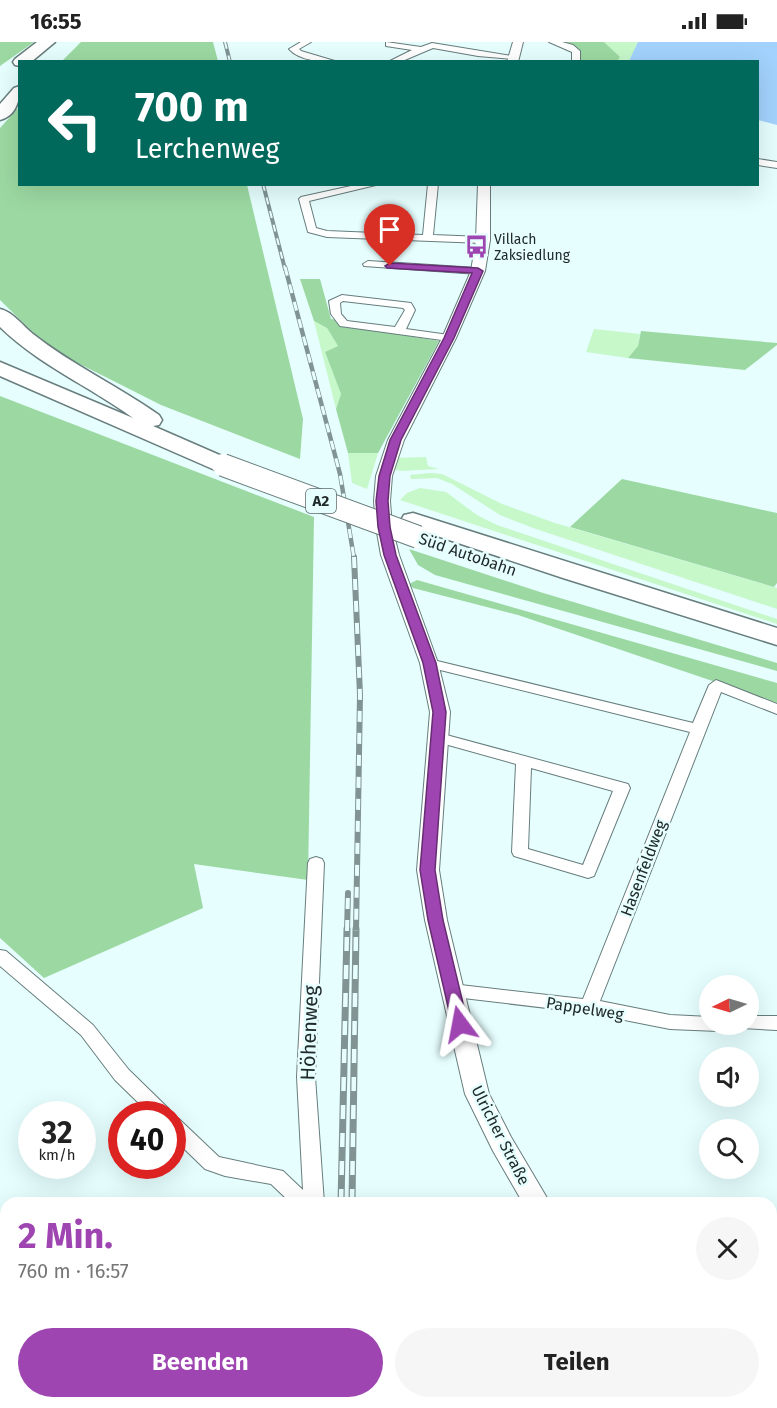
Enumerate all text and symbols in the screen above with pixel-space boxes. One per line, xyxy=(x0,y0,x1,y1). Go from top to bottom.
text: 16:55 xyxy=(30,8,82,35)
text: 700 m xyxy=(135,82,249,132)
icon: left xyxy=(36,84,114,162)
text: Lerchenweg xyxy=(135,133,279,165)
pin xyxy=(364,204,415,266)
icon: arrive xyxy=(373,213,406,246)
place label: Villach Zaksiedlung xyxy=(494,231,571,264)
bus stop icon: Villach Zaksiedlung xyxy=(463,234,489,260)
road number: A2 xyxy=(306,489,336,513)
street label: Süd Autobahn xyxy=(417,529,519,580)
street label: Hasenfeldweg xyxy=(616,817,671,919)
north arrow xyxy=(699,975,759,1035)
map controls xyxy=(699,975,759,1179)
street label: Höhenweg xyxy=(295,984,323,1081)
position arrow xyxy=(428,992,492,1056)
street label: Pappelweg xyxy=(545,993,626,1024)
button: sound xyxy=(699,1047,759,1107)
street label: Ulricher Straße xyxy=(467,1082,534,1188)
speed limit sign: 40 xyxy=(108,1101,186,1179)
text: 32 xyxy=(42,1115,72,1151)
button: search xyxy=(699,1119,759,1179)
text: km/h xyxy=(38,1146,76,1164)
text: 2 Min. xyxy=(18,1214,113,1258)
button: close xyxy=(696,1217,759,1280)
text: 760 m · 16:57 xyxy=(18,1259,129,1283)
button: Beenden xyxy=(18,1328,383,1397)
button: Teilen xyxy=(395,1328,759,1397)

